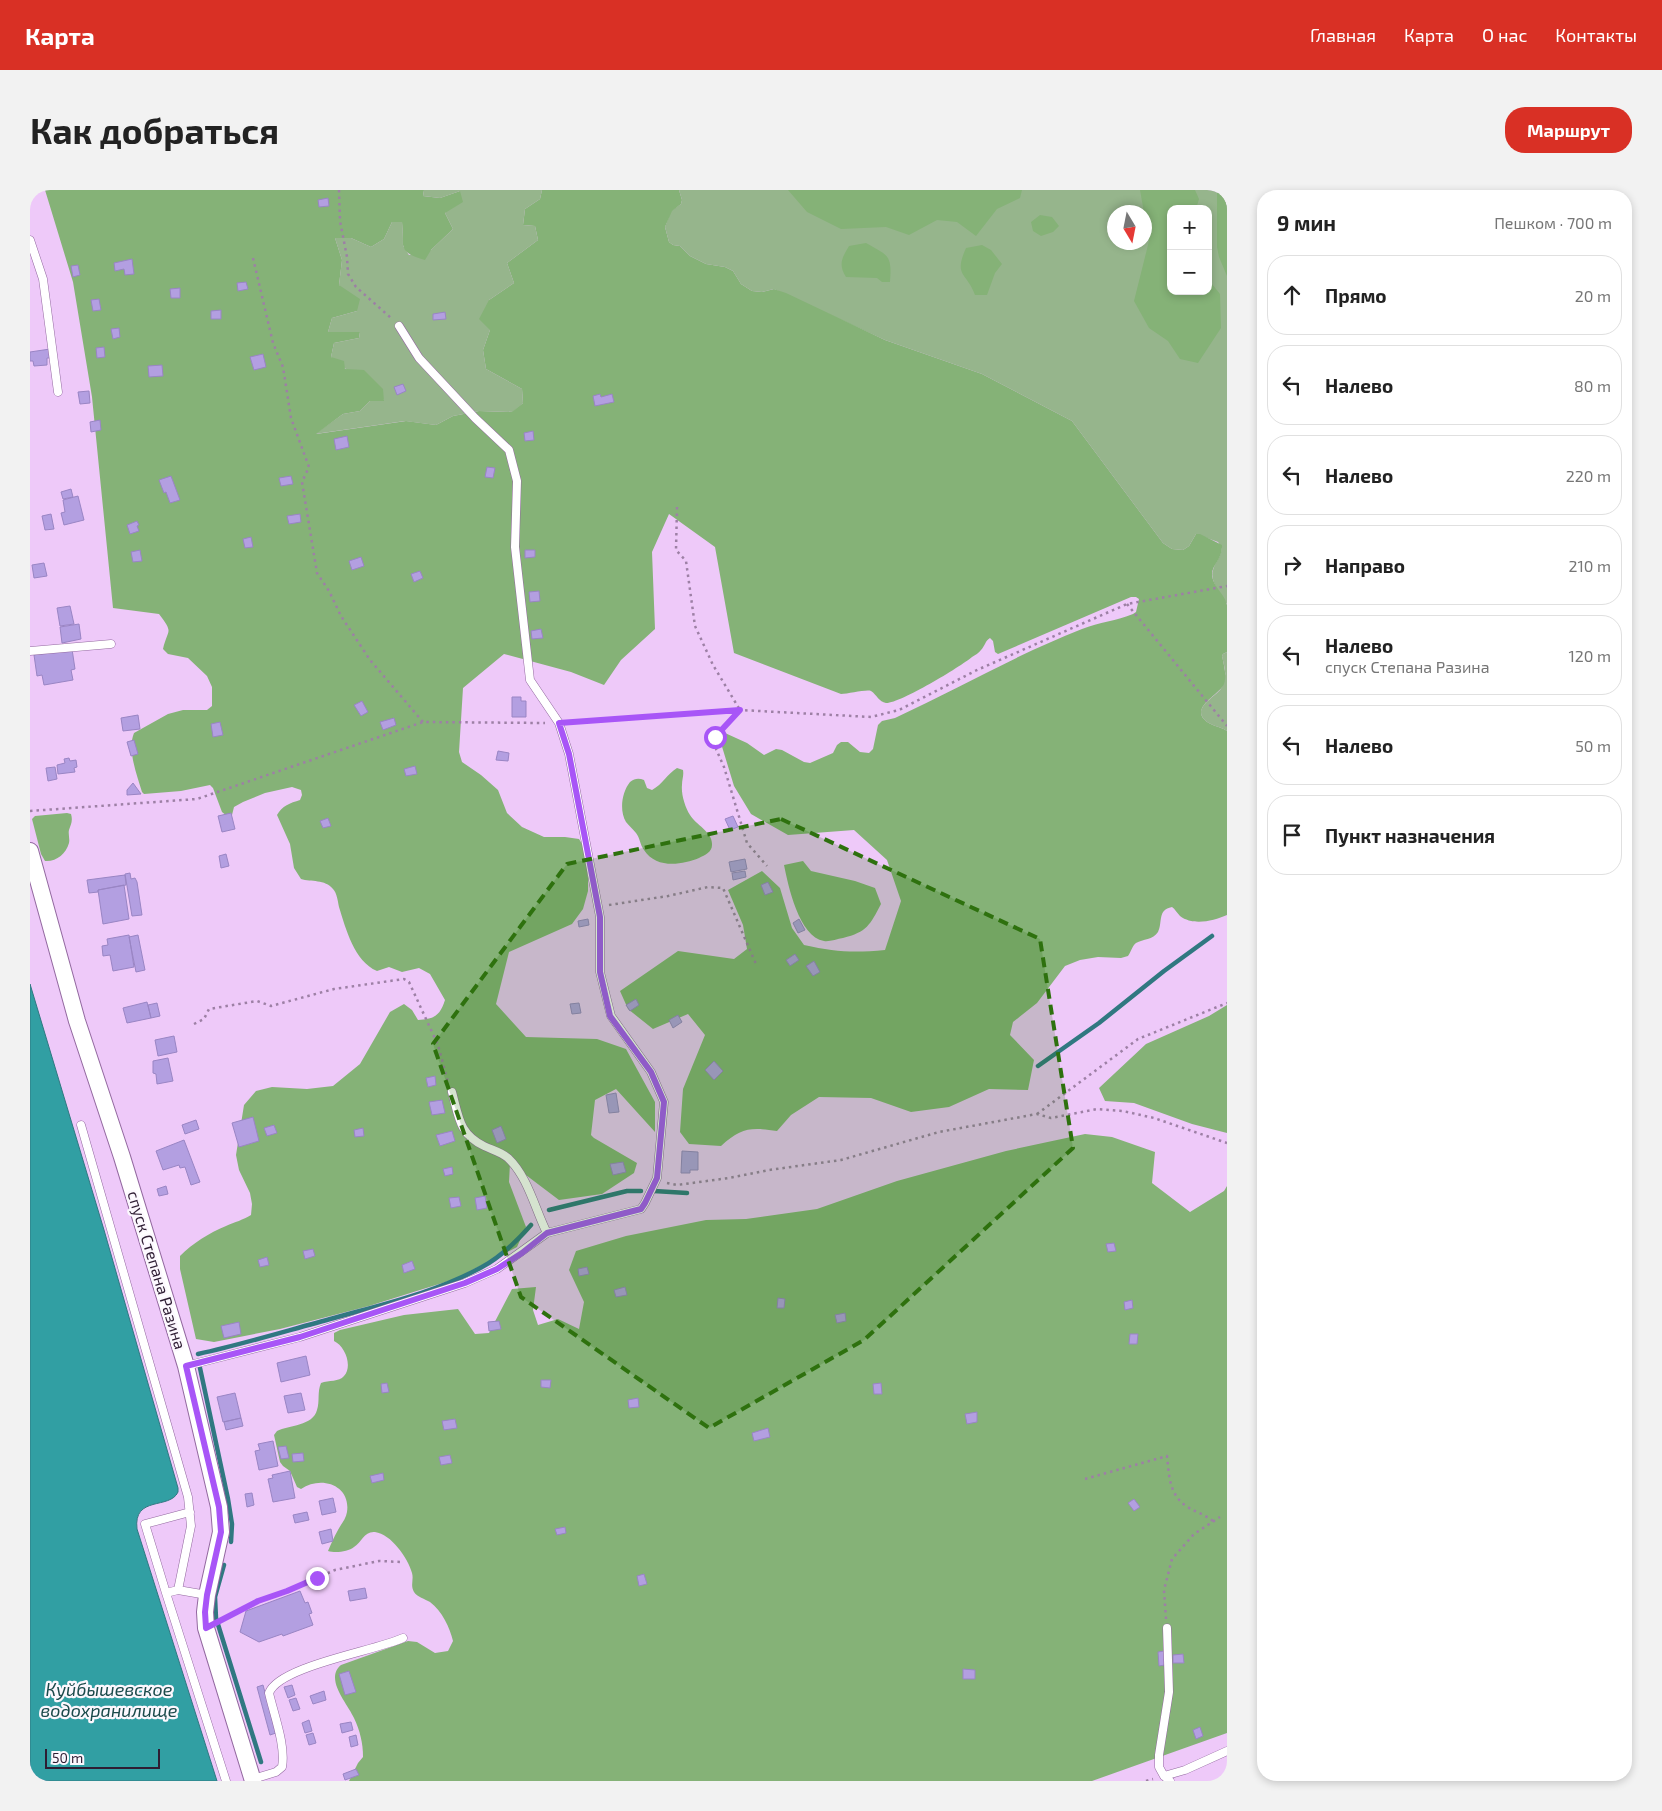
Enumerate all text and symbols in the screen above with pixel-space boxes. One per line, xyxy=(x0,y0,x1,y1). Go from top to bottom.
text: Карта xyxy=(25,21,95,50)
text: Главная xyxy=(1310,24,1376,46)
text: Карта xyxy=(1404,24,1454,46)
text: О нас xyxy=(1482,24,1527,46)
text: Контакты xyxy=(1555,24,1637,46)
button: Маршрут xyxy=(1505,107,1632,153)
text: Как добраться xyxy=(30,109,279,151)
north arrow xyxy=(1107,205,1152,250)
map controls xyxy=(1167,205,1212,295)
button: + xyxy=(1167,205,1212,250)
text: 9 мин xyxy=(1277,210,1336,235)
text: Пешком · 700 m xyxy=(1494,213,1612,232)
button: − xyxy=(1167,250,1212,295)
icon: ahead xyxy=(1278,281,1306,309)
text: Прямо xyxy=(1325,284,1387,307)
text: 20 m xyxy=(1575,286,1611,305)
icon: left xyxy=(1278,371,1306,399)
text: Налево xyxy=(1325,374,1393,397)
text: 80 m xyxy=(1574,376,1611,395)
icon: left xyxy=(1278,461,1306,489)
text: Налево xyxy=(1325,464,1393,487)
text: 220 m xyxy=(1566,466,1611,485)
icon: right xyxy=(1278,551,1306,579)
text: Направо xyxy=(1325,554,1405,577)
text: 210 m xyxy=(1568,556,1611,575)
text: Налево xyxy=(1325,634,1393,657)
icon: left xyxy=(1278,641,1306,669)
text: 120 m xyxy=(1568,646,1611,665)
text: спуск Степана Разина xyxy=(1325,657,1489,676)
route start xyxy=(704,726,727,749)
icon: left xyxy=(1278,731,1306,759)
text: Налево xyxy=(1325,734,1393,757)
text: 50 m xyxy=(1575,736,1611,755)
icon: arrive xyxy=(1278,821,1306,849)
text: Пункт назначения xyxy=(1325,824,1495,847)
street label: спуск Степана Разина xyxy=(123,1188,191,1352)
route end xyxy=(306,1567,329,1590)
water label: Куйбышевское водохранилище xyxy=(41,1678,178,1721)
scale bar xyxy=(45,1746,160,1769)
text: 50 m xyxy=(52,1749,83,1766)

